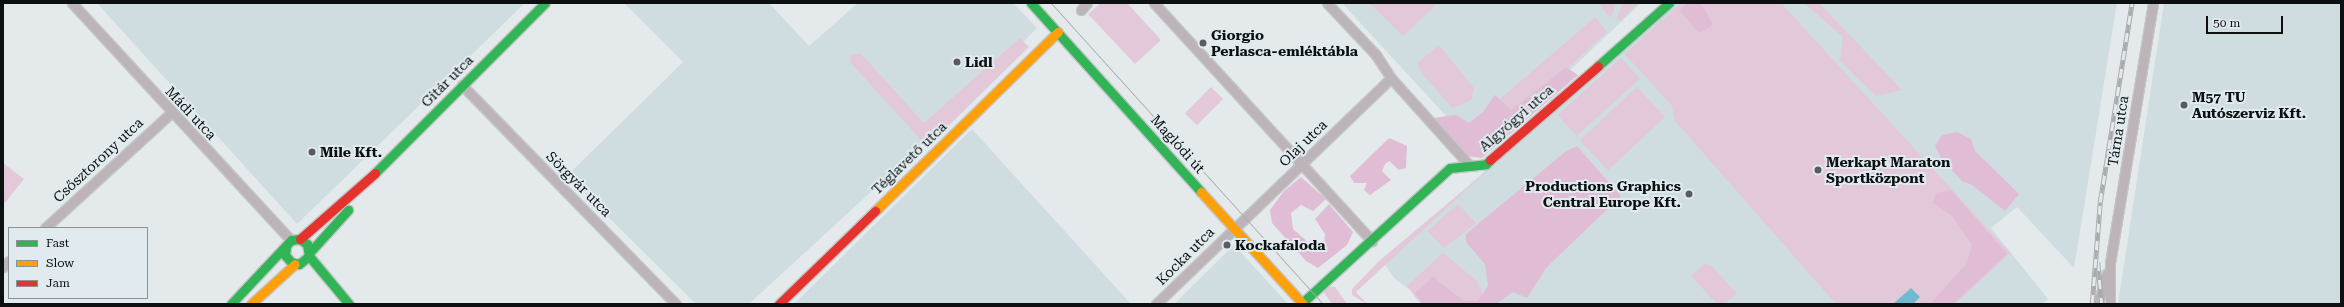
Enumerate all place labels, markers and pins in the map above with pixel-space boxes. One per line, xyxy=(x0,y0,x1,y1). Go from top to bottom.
place label: Giorgio Perlasca-emléktábla xyxy=(1211,27,1358,60)
marker: Giorgio Perlasca-emléktábla xyxy=(1198,38,1208,48)
place label: Lidl xyxy=(965,54,993,70)
marker: Lidl xyxy=(952,57,962,67)
place label: M57 TU Autószerviz Kft. xyxy=(2192,89,2306,122)
marker: M57 TU Autószerviz Kft. xyxy=(2179,100,2189,110)
place label: Mile Kft. xyxy=(320,144,382,160)
marker: Mile Kft. xyxy=(307,147,317,157)
place label: Merkapt Maraton Sportközpont xyxy=(1826,154,1950,186)
marker: Merkapt Maraton Sportközpont xyxy=(1813,165,1823,175)
place label: Productions Graphics Central Europe Kft. xyxy=(1525,178,1681,210)
marker: Productions Graphics Central Europe Kft. xyxy=(1684,189,1694,199)
place label: Kockafaloda xyxy=(1235,237,1326,253)
marker: Kockafaloda xyxy=(1222,240,1232,250)

